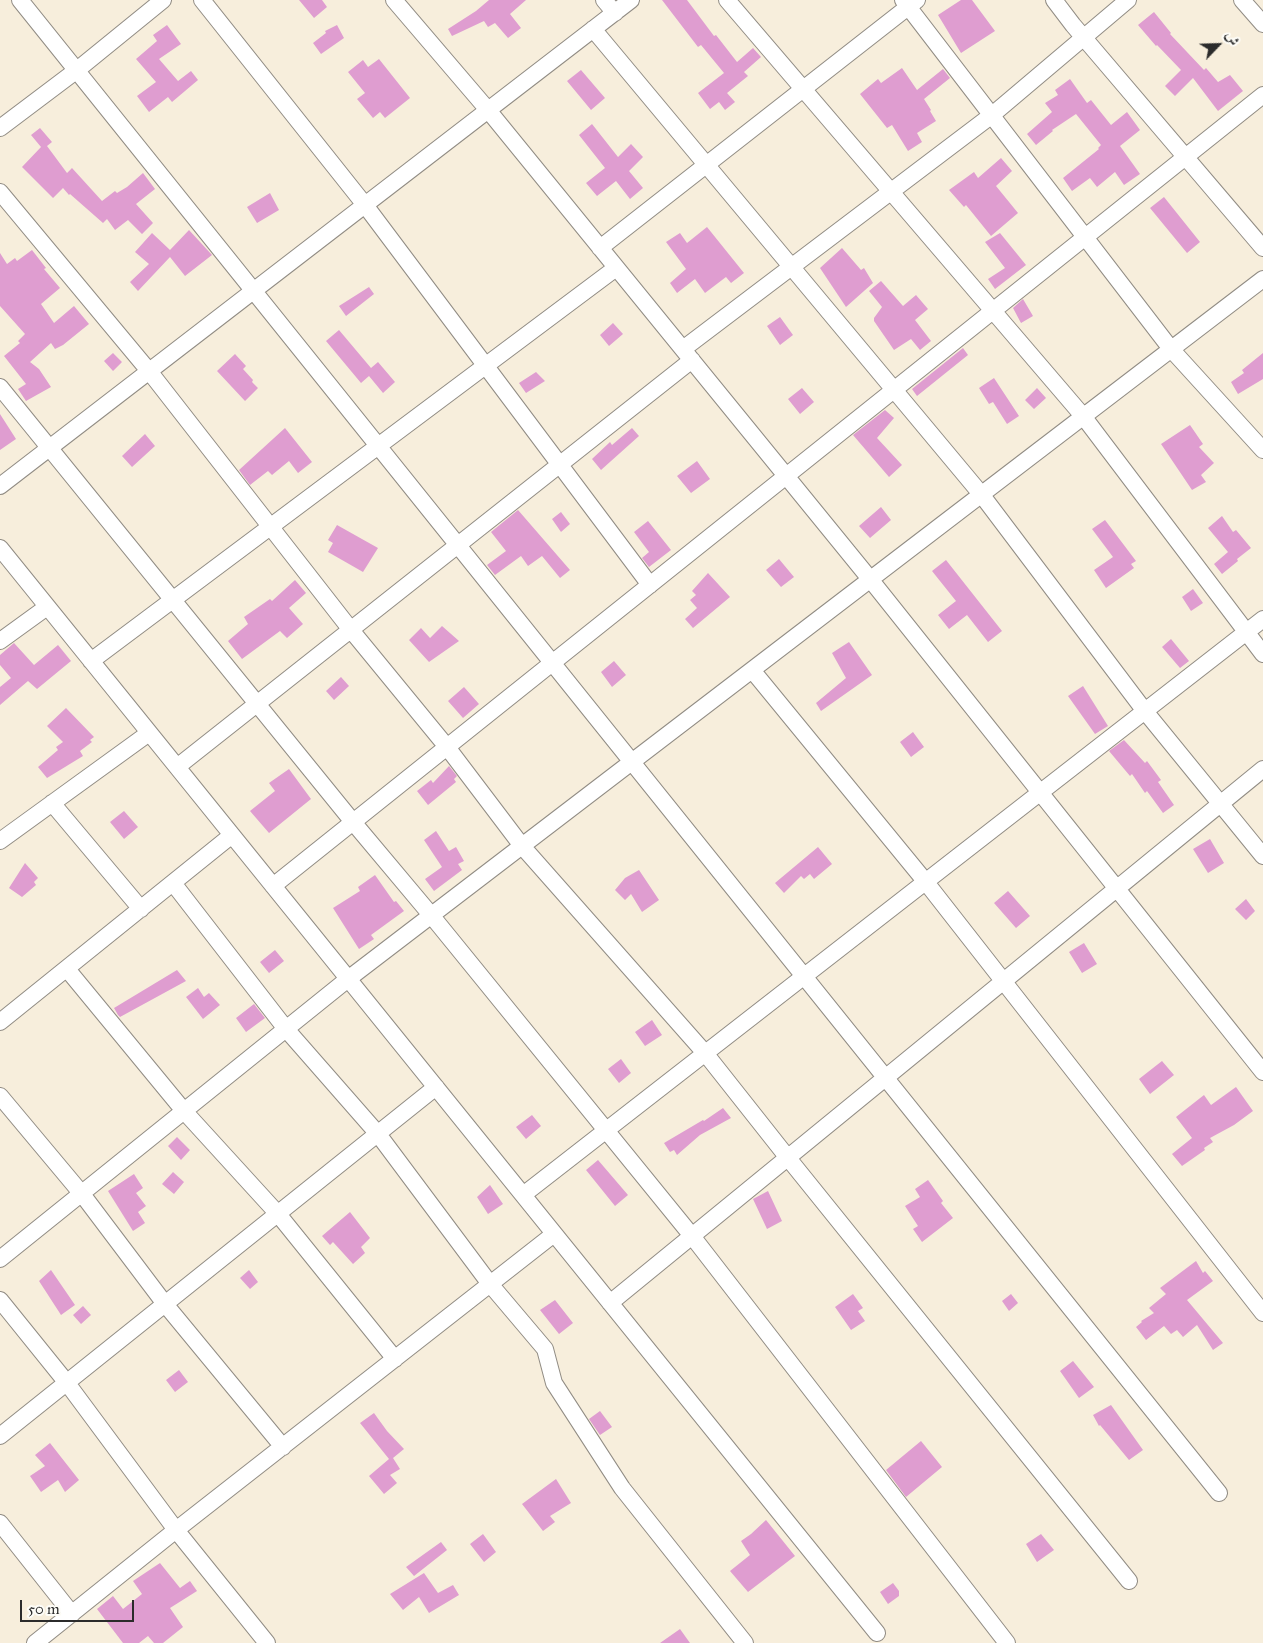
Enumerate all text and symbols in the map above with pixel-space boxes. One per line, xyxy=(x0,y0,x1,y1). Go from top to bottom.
north arrow xyxy=(1193,20,1243,70)
text: ش xyxy=(1222,29,1243,48)
scale bar xyxy=(22,1590,136,1622)
text: 50 m xyxy=(28,1600,60,1618)

